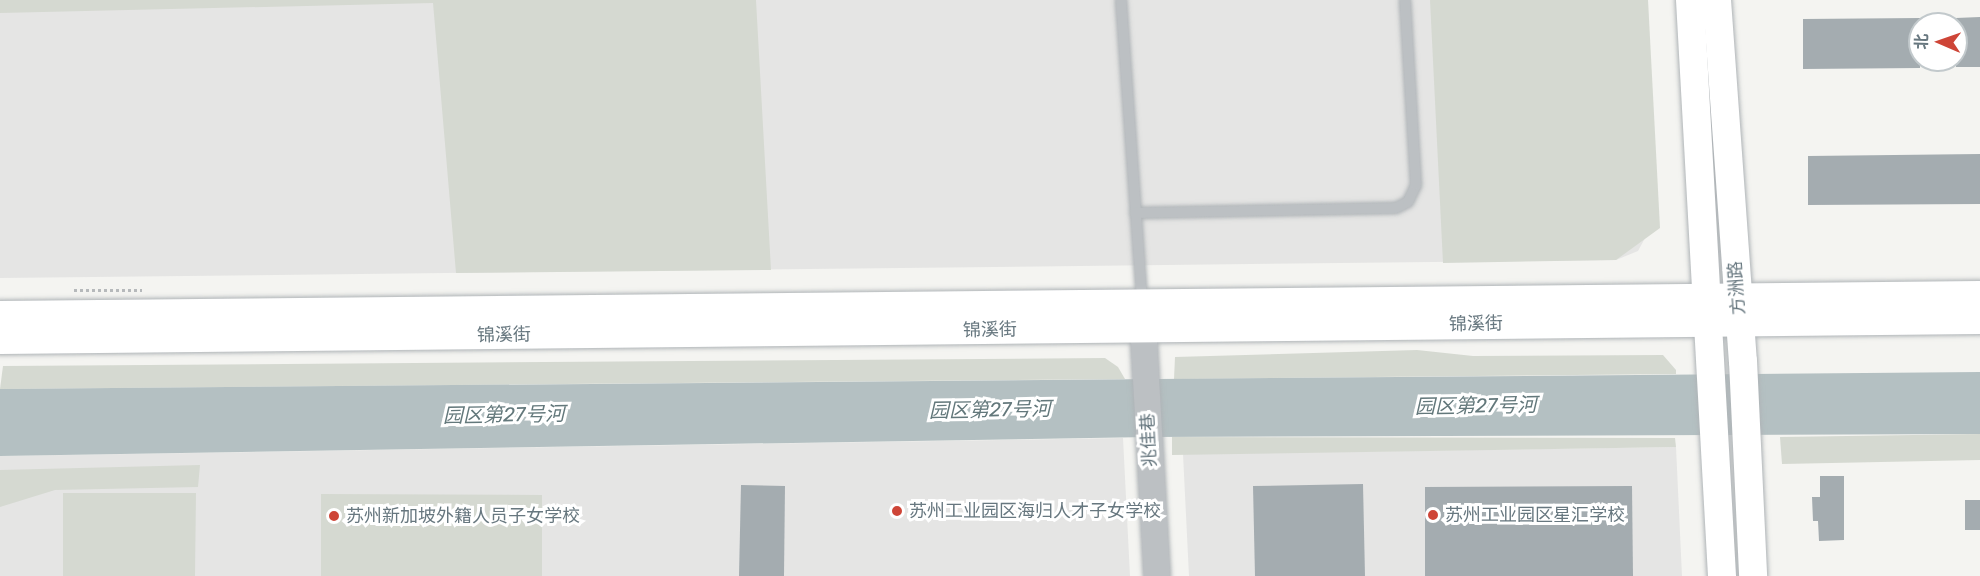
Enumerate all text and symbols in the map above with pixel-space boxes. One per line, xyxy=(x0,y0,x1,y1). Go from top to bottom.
north arrow xyxy=(1908,12,1968,72)
text: 北 xyxy=(1912,33,1931,50)
street label: 方洲路 xyxy=(1724,260,1750,316)
street label: 锦溪街 xyxy=(1449,313,1503,335)
street label: 锦溪街 xyxy=(963,319,1017,341)
street label: 锦溪街 xyxy=(477,324,531,346)
water label: 园区第27号河 xyxy=(1415,393,1537,419)
water label: 园区第27号河 xyxy=(929,397,1051,423)
water label: 园区第27号河 xyxy=(443,402,565,428)
street label: 兆佳巷 xyxy=(1137,412,1161,468)
place label: 苏州工业园区海归人才子女学校 xyxy=(909,500,1161,522)
marker: 苏州工业园区海归人才子女学校 xyxy=(890,504,904,518)
place label: 苏州工业园区星汇学校 xyxy=(1445,504,1625,526)
place label: 苏州新加坡外籍人员子女学校 xyxy=(346,505,580,527)
marker: 苏州工业园区星汇学校 xyxy=(1426,508,1440,522)
marker: 苏州新加坡外籍人员子女学校 xyxy=(327,509,341,523)

